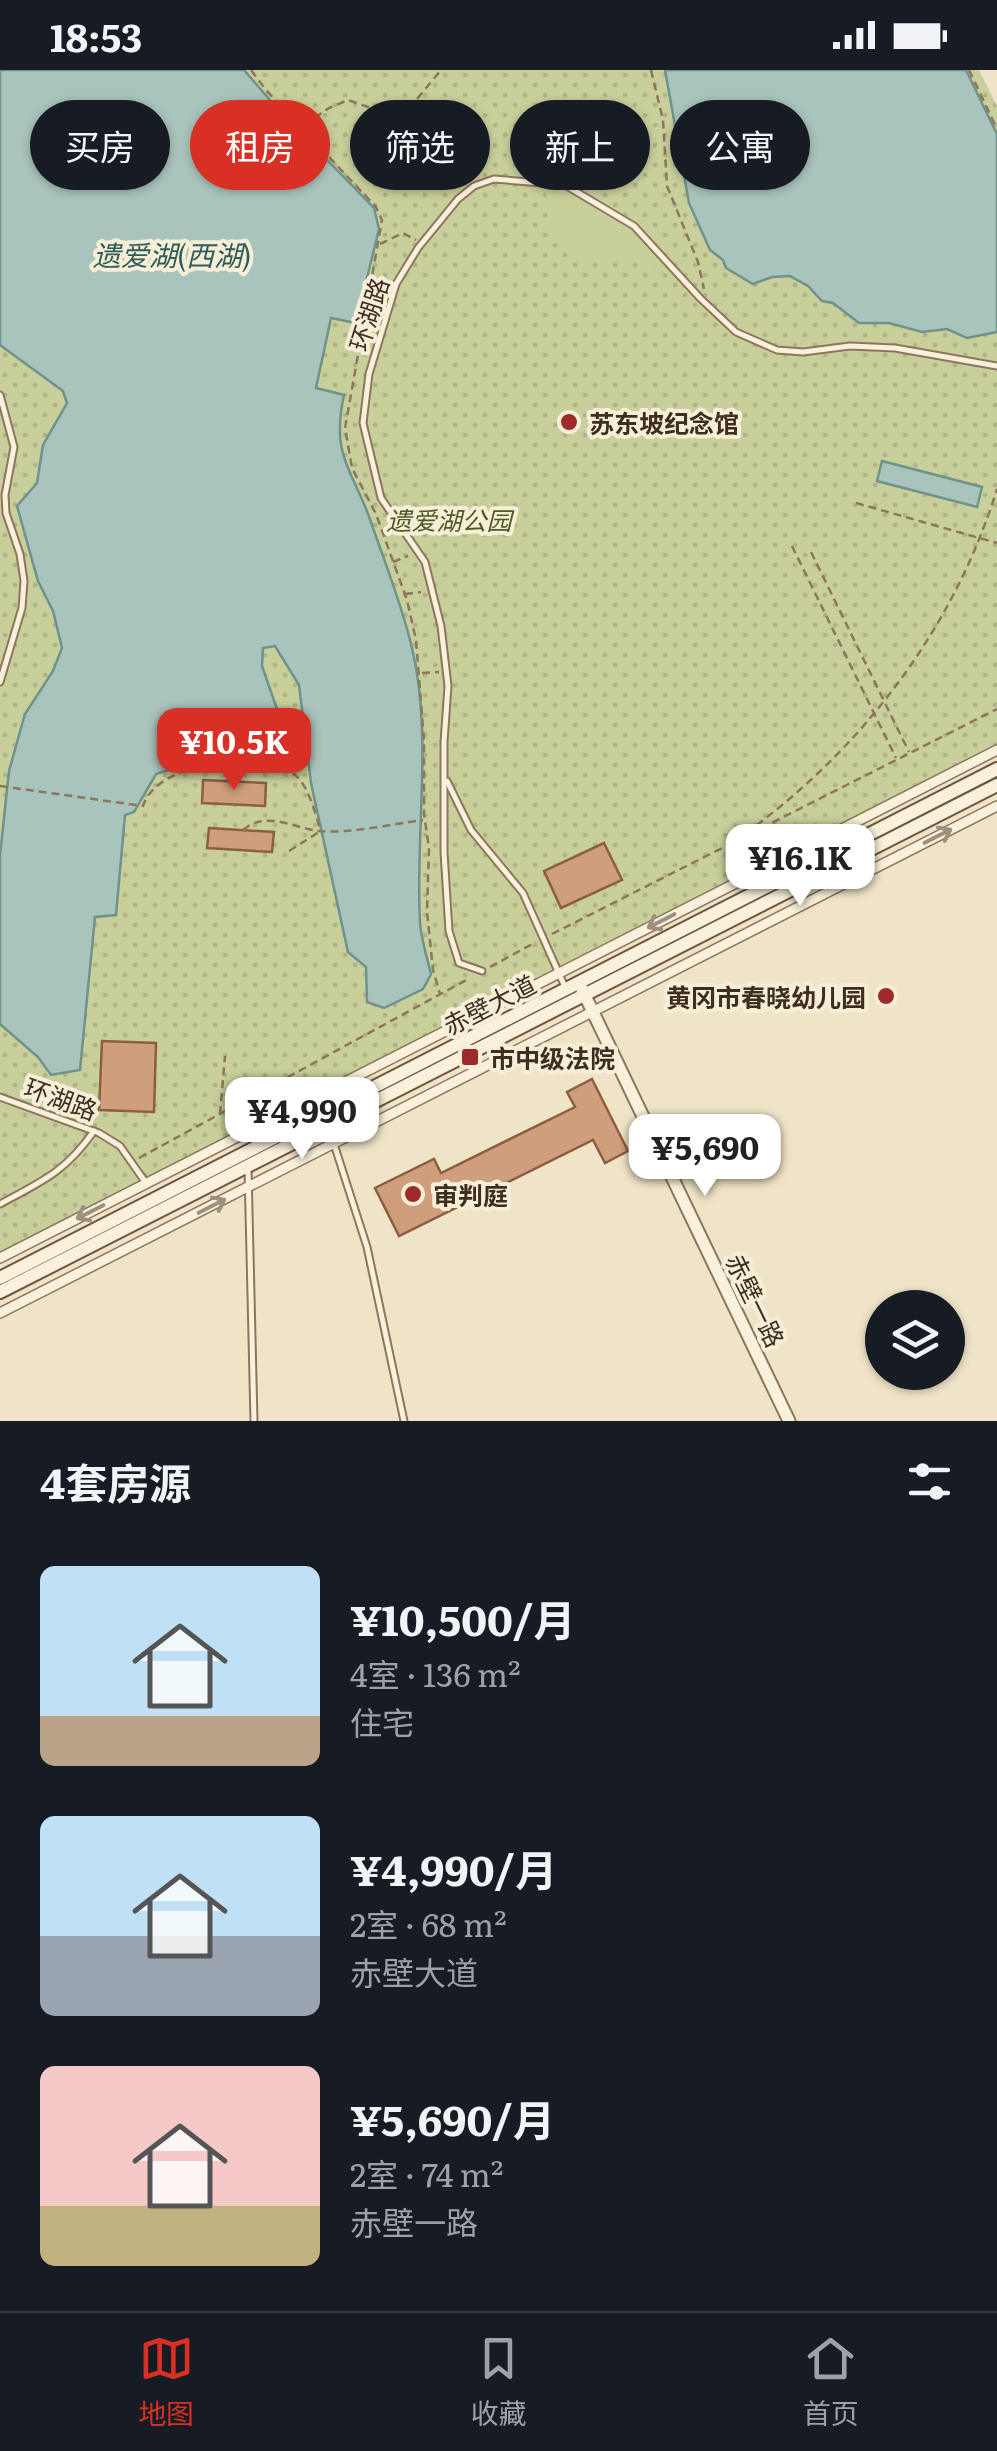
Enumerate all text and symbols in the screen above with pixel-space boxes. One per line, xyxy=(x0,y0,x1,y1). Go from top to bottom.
text: 18:53 xyxy=(50,7,142,64)
chip: 买房 xyxy=(30,100,170,190)
chip: 租房 xyxy=(190,100,330,190)
chip: 筛选 xyxy=(350,100,490,190)
chip: 新上 xyxy=(510,100,650,190)
chip: 公寓 xyxy=(670,100,810,190)
water label: 遗爱湖(西湖) xyxy=(93,233,251,275)
street label: 环湖路 xyxy=(339,273,397,355)
place label: 苏东坡纪念馆 xyxy=(589,404,739,441)
marker: 苏东坡纪念馆 xyxy=(558,411,580,433)
park label: 遗爱湖公园 xyxy=(386,501,514,538)
pin: ¥10.5K xyxy=(153,708,315,793)
text: ¥10.5K xyxy=(179,716,289,764)
pin: ¥16.1K xyxy=(719,824,881,909)
one-way arrow xyxy=(923,826,953,845)
text: ¥16.1K xyxy=(748,832,852,880)
one-way arrow xyxy=(646,912,676,931)
street label: 赤壁大道 xyxy=(436,965,542,1043)
place label: 黄冈市春晓幼儿园 xyxy=(666,978,866,1015)
marker: 黄冈市春晓幼儿园 xyxy=(875,985,897,1007)
place label: 市中级法院 xyxy=(490,1039,615,1076)
marker: 市中级法院 xyxy=(459,1046,481,1068)
street label: 环湖路 xyxy=(19,1068,103,1128)
pin: ¥4,990 xyxy=(221,1077,383,1162)
text: ¥4,990 xyxy=(247,1085,357,1133)
pin: ¥5,690 xyxy=(624,1114,786,1199)
text: ¥5,690 xyxy=(651,1122,759,1170)
place label: 审判庭 xyxy=(433,1176,508,1213)
marker: 审判庭 xyxy=(402,1183,424,1205)
one-way arrow xyxy=(196,1196,226,1215)
one-way arrow xyxy=(76,1203,106,1222)
street label: 赤壁一路 xyxy=(717,1247,795,1353)
map controls xyxy=(865,1290,965,1390)
button: layers xyxy=(865,1290,965,1390)
text: 4套房源 xyxy=(40,1450,191,1512)
icon: filters xyxy=(902,1454,957,1509)
text: ¥10,500/月 xyxy=(350,1587,575,1649)
icon: home xyxy=(120,1606,240,1726)
text: 4室 · 136 m² xyxy=(350,1649,521,1697)
text: 住宅 xyxy=(350,1697,414,1745)
text: ¥4,990/月 xyxy=(350,1837,557,1899)
icon: home xyxy=(120,1856,240,1976)
text: 2室 · 68 m² xyxy=(350,1899,507,1947)
text: 赤壁大道 xyxy=(350,1947,478,1995)
text: ¥5,690/月 xyxy=(350,2087,555,2149)
icon: home xyxy=(120,2106,240,2226)
text: 2室 · 74 m² xyxy=(350,2149,503,2197)
text: 赤壁一路 xyxy=(350,2197,478,2245)
tab: 地图 xyxy=(138,2331,194,2433)
tab: 收藏 xyxy=(470,2331,527,2433)
tab: 首页 xyxy=(803,2331,859,2433)

